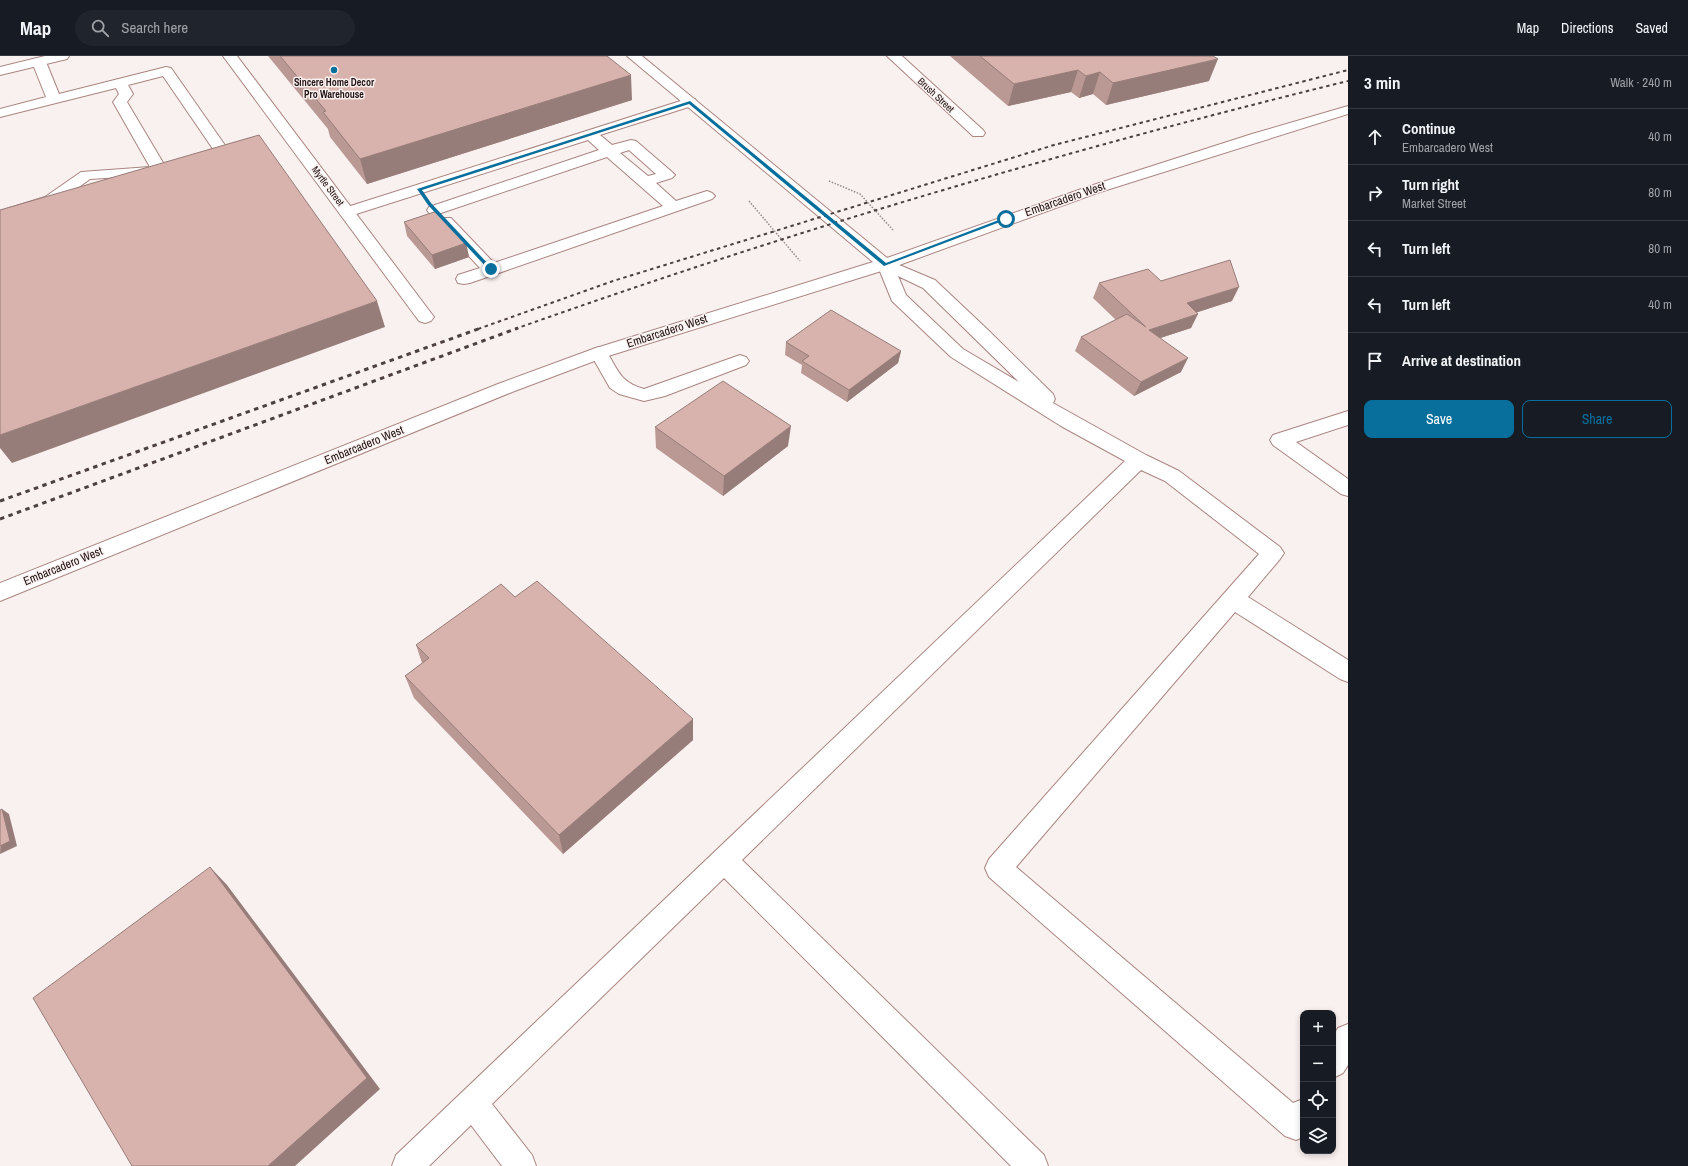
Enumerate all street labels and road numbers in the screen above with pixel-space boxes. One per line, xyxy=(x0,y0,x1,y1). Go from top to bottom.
street label: Brush Street xyxy=(915,75,958,116)
street label: Myrtle Street xyxy=(309,164,348,209)
street label: Embarcadero West xyxy=(1023,178,1108,220)
street label: Embarcadero West xyxy=(625,310,710,352)
street label: Embarcadero West xyxy=(322,422,406,468)
street label: Embarcadero West xyxy=(21,543,105,589)

